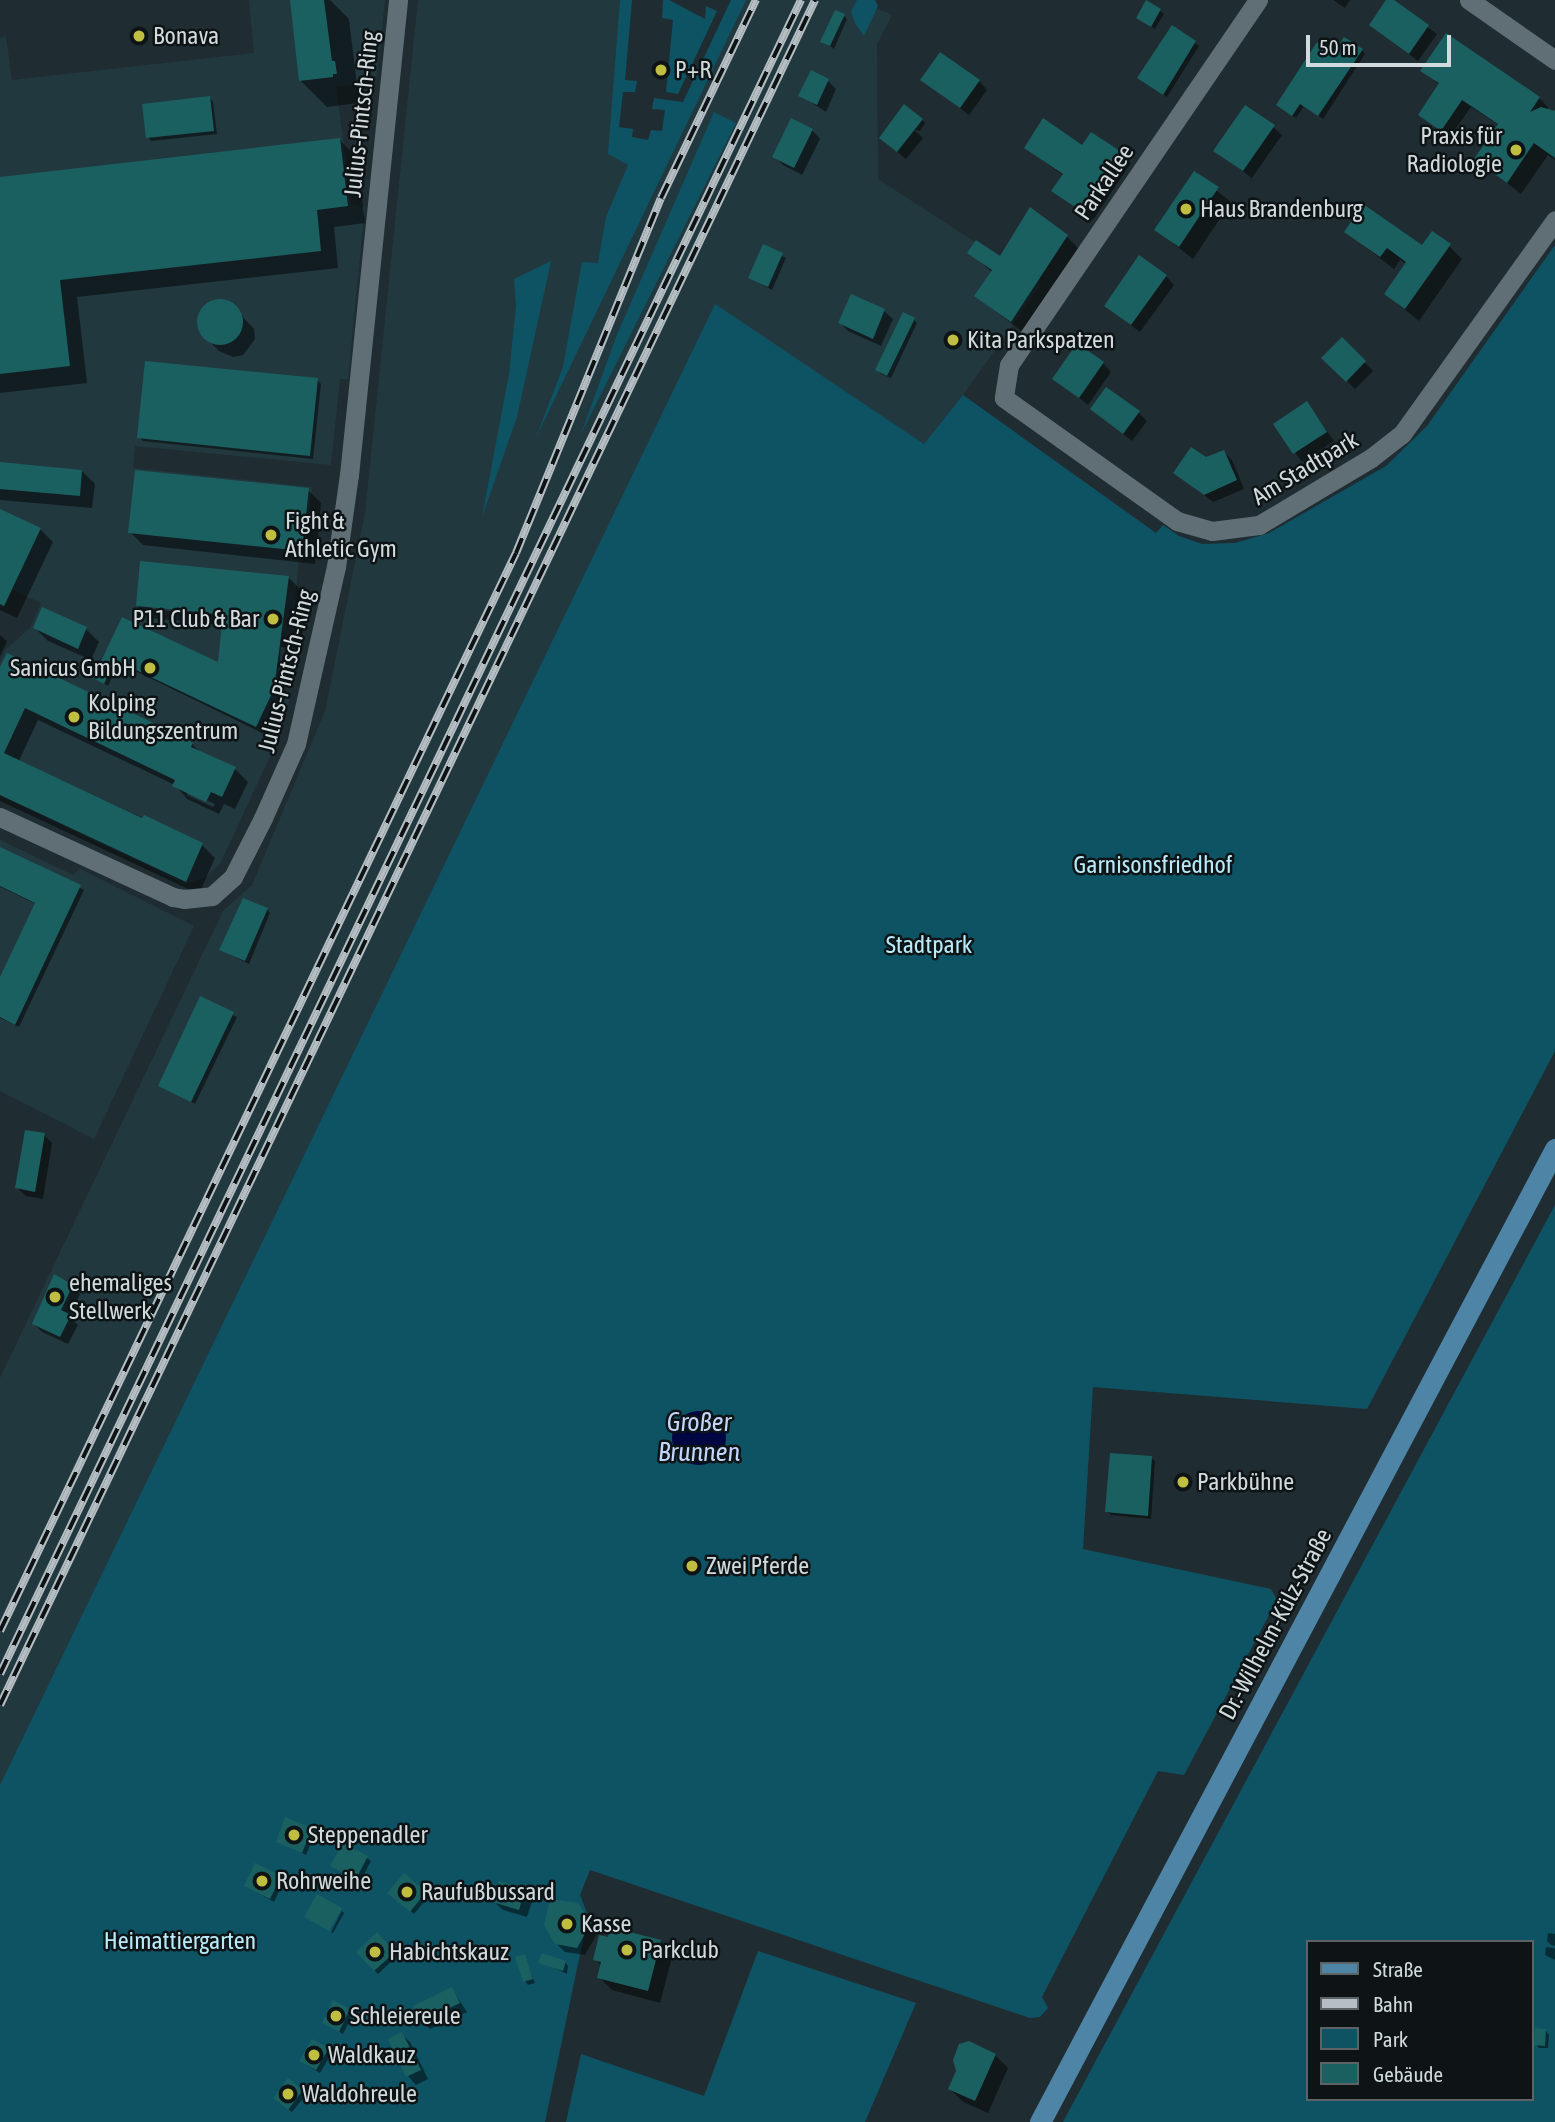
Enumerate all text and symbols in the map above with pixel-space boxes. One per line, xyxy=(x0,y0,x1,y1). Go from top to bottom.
scale bar xyxy=(1310,21,1455,65)
place label: Bonava xyxy=(153,22,219,50)
marker: Bonava xyxy=(131,28,147,44)
street label: Julius-Pintsch-Ring xyxy=(338,29,384,199)
text: 50 m xyxy=(1319,35,1357,59)
place label: P+R xyxy=(675,56,711,84)
marker: P+R xyxy=(653,62,669,78)
place label: Praxis für Radiologie xyxy=(1407,122,1502,178)
street label: Parkallee xyxy=(1068,139,1140,225)
marker: Praxis für Radiologie xyxy=(1508,142,1524,158)
place label: Haus Brandenburg xyxy=(1200,195,1363,223)
marker: Haus Brandenburg xyxy=(1178,201,1194,217)
place label: Kita Parkspatzen xyxy=(967,326,1115,354)
marker: Kita Parkspatzen xyxy=(945,332,961,348)
street label: Am Stadtpark xyxy=(1247,425,1363,511)
place label: Fight & Athletic Gym xyxy=(285,507,397,563)
marker: Fight & Athletic Gym xyxy=(263,527,279,543)
street label: Julius-Pintsch-Ring xyxy=(252,586,320,756)
place label: P11 Club & Bar xyxy=(133,605,259,633)
marker: P11 Club & Bar xyxy=(265,611,281,627)
place label: Sanicus GmbH xyxy=(10,654,136,682)
marker: Sanicus GmbH xyxy=(142,660,158,676)
place label: Kolping Bildungszentrum xyxy=(88,689,238,745)
marker: Kolping Bildungszentrum xyxy=(66,709,82,725)
park label: Garnisonsfriedhof xyxy=(1074,851,1232,879)
park label: Stadtpark xyxy=(886,931,972,959)
place label: ehemaliges Stellwerk xyxy=(69,1269,172,1325)
marker: ehemaliges Stellwerk xyxy=(47,1289,63,1305)
water label: Großer Brunnen xyxy=(658,1407,740,1468)
place label: Parkbühne xyxy=(1197,1468,1294,1496)
marker: Parkbühne xyxy=(1175,1474,1191,1490)
street label: Dr.-Wilhelm-Külz-Straße xyxy=(1212,1524,1338,1724)
place label: Zwei Pferde xyxy=(706,1552,809,1580)
marker: Zwei Pferde xyxy=(684,1558,700,1574)
place label: Steppenadler xyxy=(308,1821,428,1849)
marker: Steppenadler xyxy=(286,1827,302,1843)
place label: Rohrweihe xyxy=(276,1867,371,1895)
marker: Rohrweihe xyxy=(254,1873,270,1889)
place label: Raufußbussard xyxy=(421,1878,555,1906)
marker: Raufußbussard xyxy=(399,1884,415,1900)
place label: Kasse xyxy=(581,1910,631,1938)
marker: Kasse xyxy=(559,1916,575,1932)
park label: Heimattiergarten xyxy=(104,1927,256,1955)
place label: Parkclub xyxy=(641,1936,719,1964)
place label: Habichtskauz xyxy=(389,1938,509,1966)
legend xyxy=(1306,1940,1534,2101)
marker: Parkclub xyxy=(619,1942,635,1958)
marker: Habichtskauz xyxy=(367,1944,383,1960)
text: Straße xyxy=(1373,1957,1423,1981)
text: Bahn xyxy=(1373,1992,1413,2016)
place label: Schleiereule xyxy=(350,2002,461,2030)
marker: Schleiereule xyxy=(328,2008,344,2024)
text: Park xyxy=(1373,2027,1408,2051)
place label: Waldkauz xyxy=(328,2041,415,2069)
marker: Waldkauz xyxy=(306,2047,322,2063)
text: Gebäude xyxy=(1373,2062,1443,2086)
place label: Waldohreule xyxy=(302,2080,417,2108)
marker: Waldohreule xyxy=(280,2086,296,2102)

